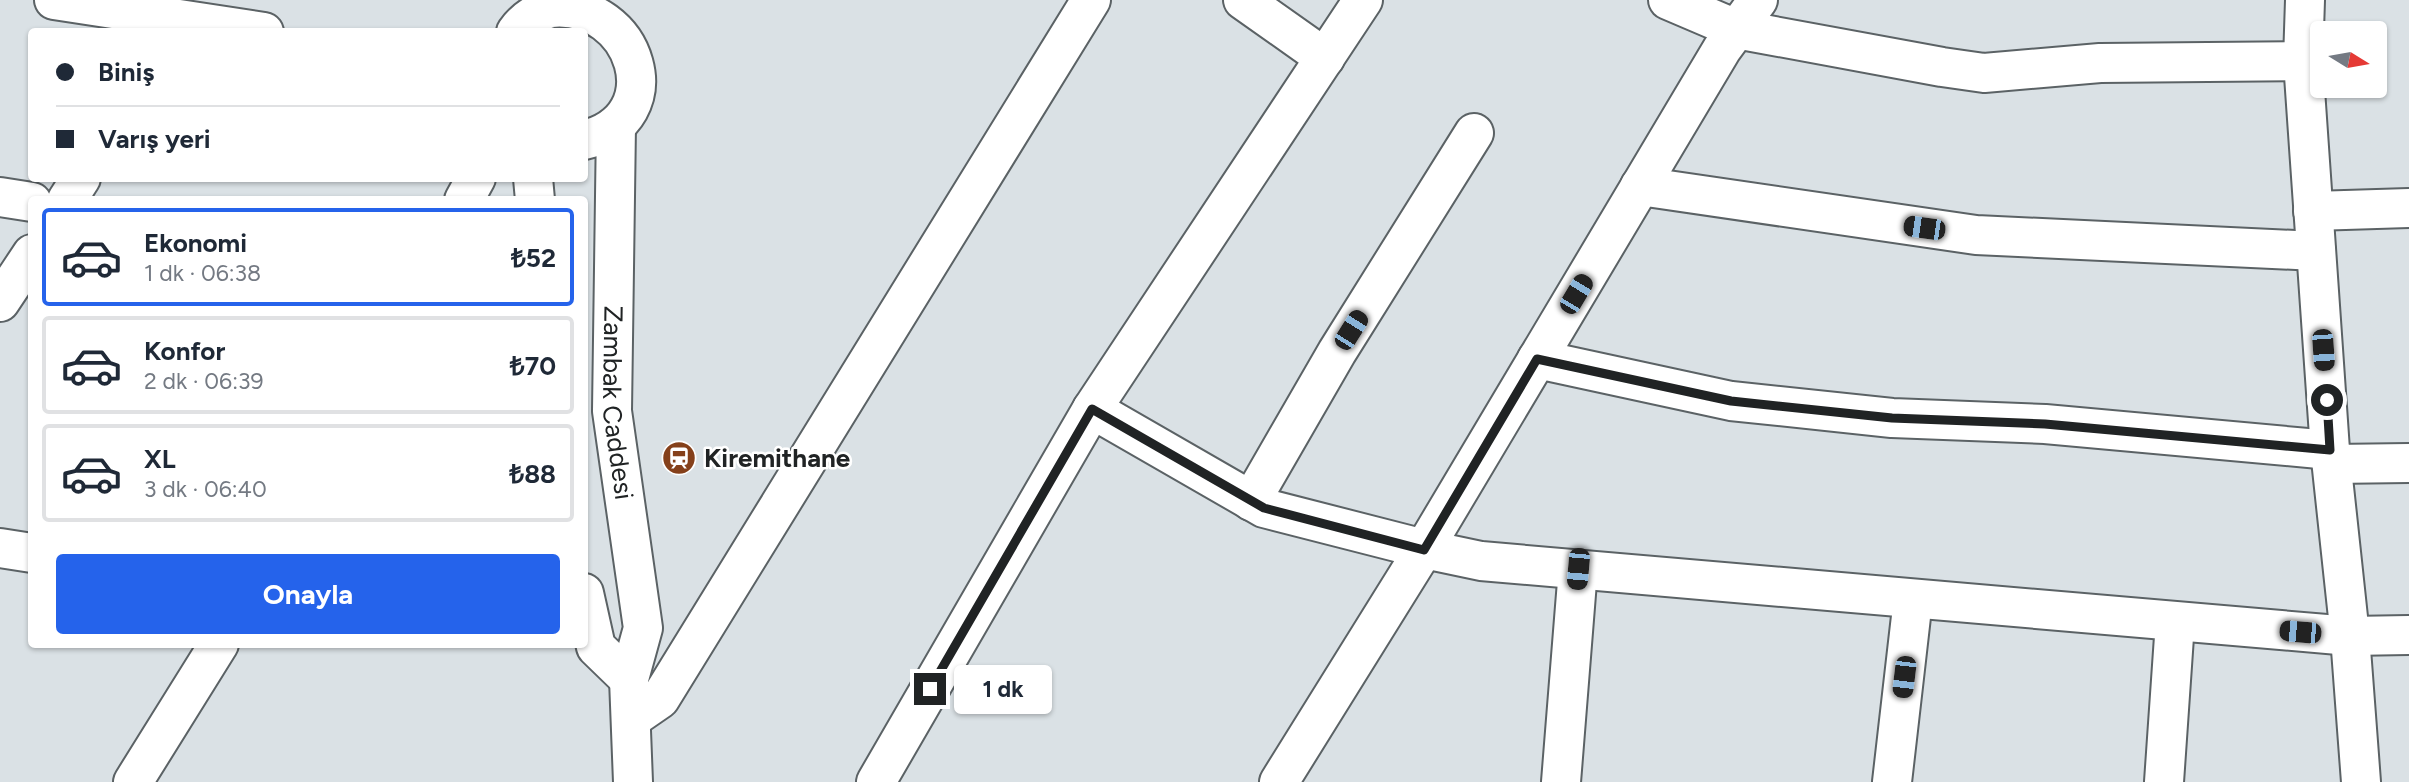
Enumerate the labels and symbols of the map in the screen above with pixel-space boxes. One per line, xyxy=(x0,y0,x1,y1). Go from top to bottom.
north arrow xyxy=(2310,21,2387,98)
car xyxy=(1902,215,1947,241)
car xyxy=(1557,271,1596,317)
street label: Zambak Caddesi xyxy=(595,305,640,502)
car xyxy=(1331,307,1372,353)
car xyxy=(2312,328,2335,372)
route start xyxy=(2311,384,2343,416)
station icon: Kiremithane xyxy=(660,439,698,477)
place label: Kiremithane xyxy=(704,442,850,474)
car xyxy=(1566,547,1591,591)
car xyxy=(2279,620,2322,644)
car xyxy=(1892,655,1917,699)
callout: 1 dk xyxy=(954,664,1052,714)
route end xyxy=(914,673,946,705)

